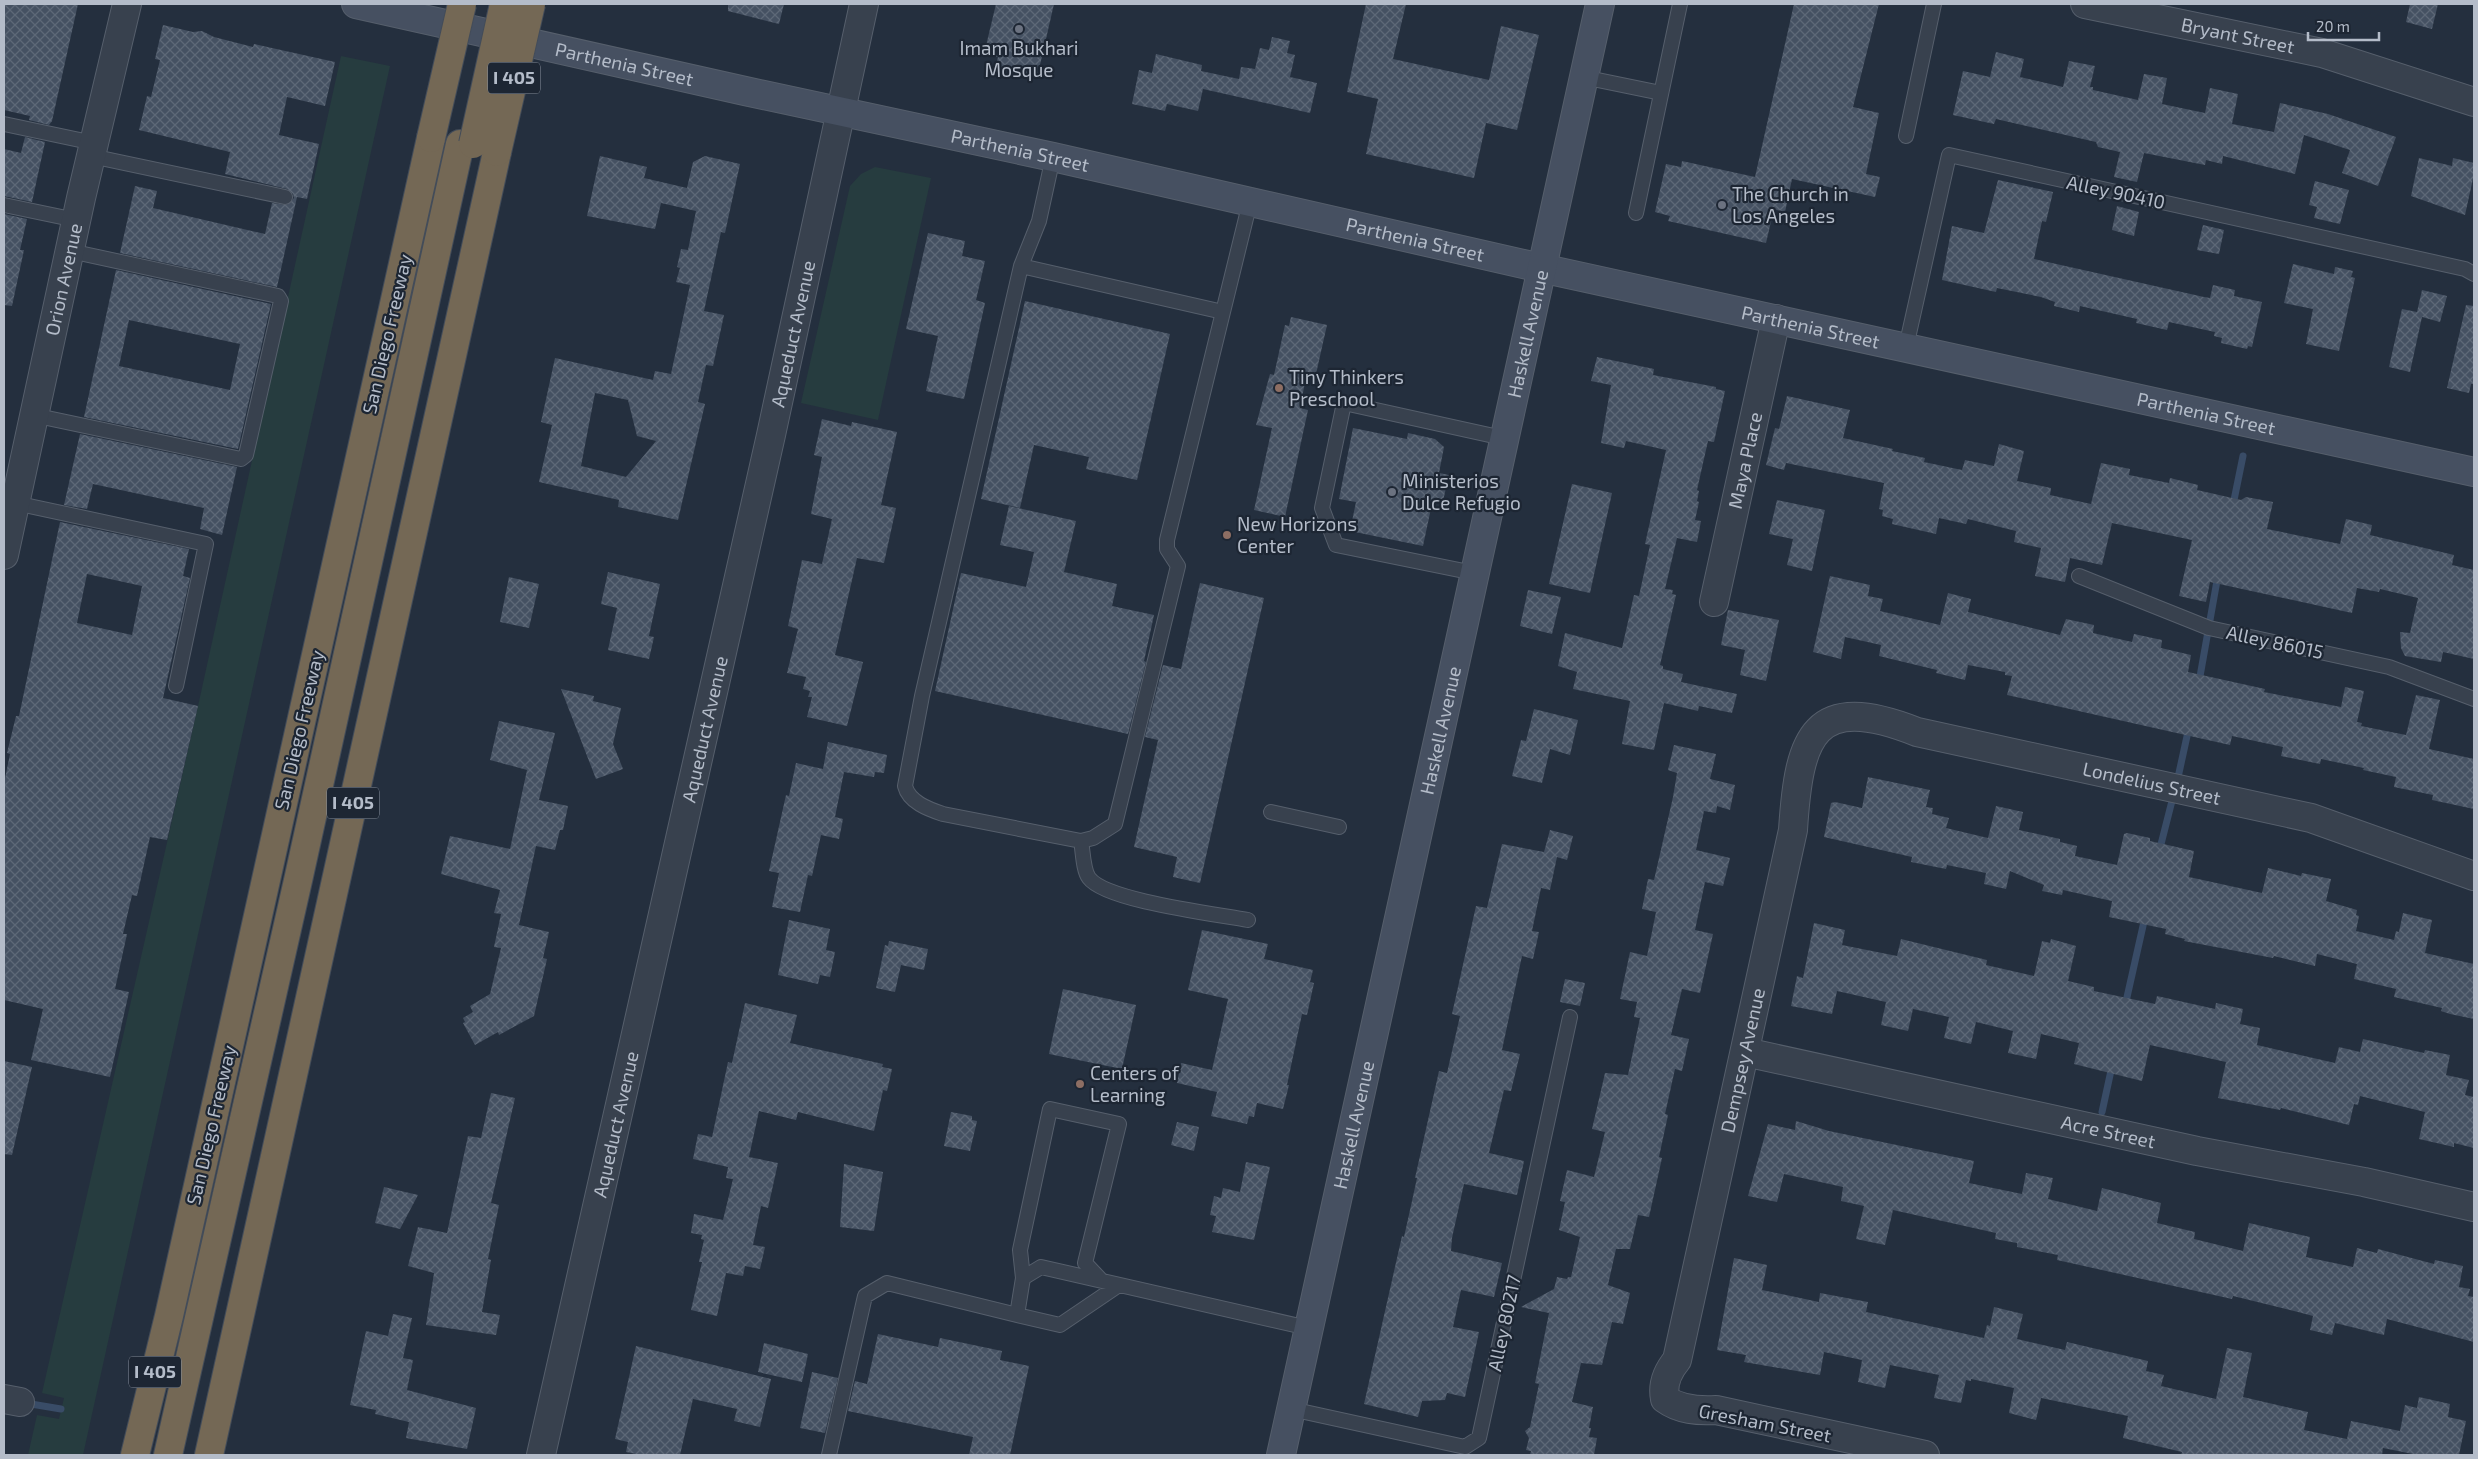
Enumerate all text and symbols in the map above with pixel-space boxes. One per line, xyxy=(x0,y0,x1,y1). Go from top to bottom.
scale bar xyxy=(2308,10,2379,42)
street label: Bryant Street xyxy=(2179,12,2297,58)
text: 20 m xyxy=(2316,17,2350,35)
marker: Imam Bukhari Mosque xyxy=(1013,23,1025,35)
place label: Imam Bukhari Mosque xyxy=(959,36,1079,81)
street label: Parthenia Street xyxy=(553,37,696,90)
road number: I 405 xyxy=(488,62,540,94)
street label: Parthenia Street xyxy=(949,123,1092,176)
street label: Alley 90410 xyxy=(2065,170,2167,213)
place label: The Church in Los Angeles xyxy=(1732,182,1849,227)
marker: The Church in Los Angeles xyxy=(1716,199,1728,211)
street label: Parthenia Street xyxy=(1344,212,1487,266)
street label: Orion Avenue xyxy=(40,221,86,338)
street label: San Diego Freeway xyxy=(357,252,416,416)
street label: Aqueduct Avenue xyxy=(765,258,819,409)
street label: Haskell Avenue xyxy=(1502,267,1552,400)
street label: Parthenia Street xyxy=(1739,300,1882,353)
place label: Tiny Thinkers Preschool xyxy=(1289,365,1404,410)
marker: Tiny Thinkers Preschool xyxy=(1273,382,1285,394)
street label: Parthenia Street xyxy=(2135,387,2278,439)
street label: Maya Place xyxy=(1723,410,1766,511)
place label: Ministerios Dulce Refugio xyxy=(1402,469,1521,514)
marker: Ministerios Dulce Refugio xyxy=(1386,486,1398,498)
place label: New Horizons Center xyxy=(1237,512,1357,557)
marker: New Horizons Center xyxy=(1221,529,1233,541)
street label: Alley 86015 xyxy=(2224,620,2326,663)
street label: San Diego Freeway xyxy=(269,648,328,812)
street label: Aqueduct Avenue xyxy=(677,654,732,805)
street label: Haskell Avenue xyxy=(1415,664,1465,797)
street label: Londelius Street xyxy=(2081,756,2223,809)
road number: I 405 xyxy=(327,788,379,818)
street label: Dempsey Avenue xyxy=(1715,986,1769,1135)
street label: San Diego Freeway xyxy=(181,1043,240,1207)
street label: Aqueduct Avenue xyxy=(587,1049,643,1200)
street label: Haskell Avenue xyxy=(1328,1058,1378,1191)
place label: Centers of Learning xyxy=(1090,1061,1180,1106)
marker: Centers of Learning xyxy=(1074,1078,1086,1090)
street label: Acre Street xyxy=(2059,1110,2158,1153)
street label: Alley 80217 xyxy=(1482,1272,1525,1373)
road number: I 405 xyxy=(129,1356,181,1388)
street label: Gresham Street xyxy=(1697,1398,1833,1447)

